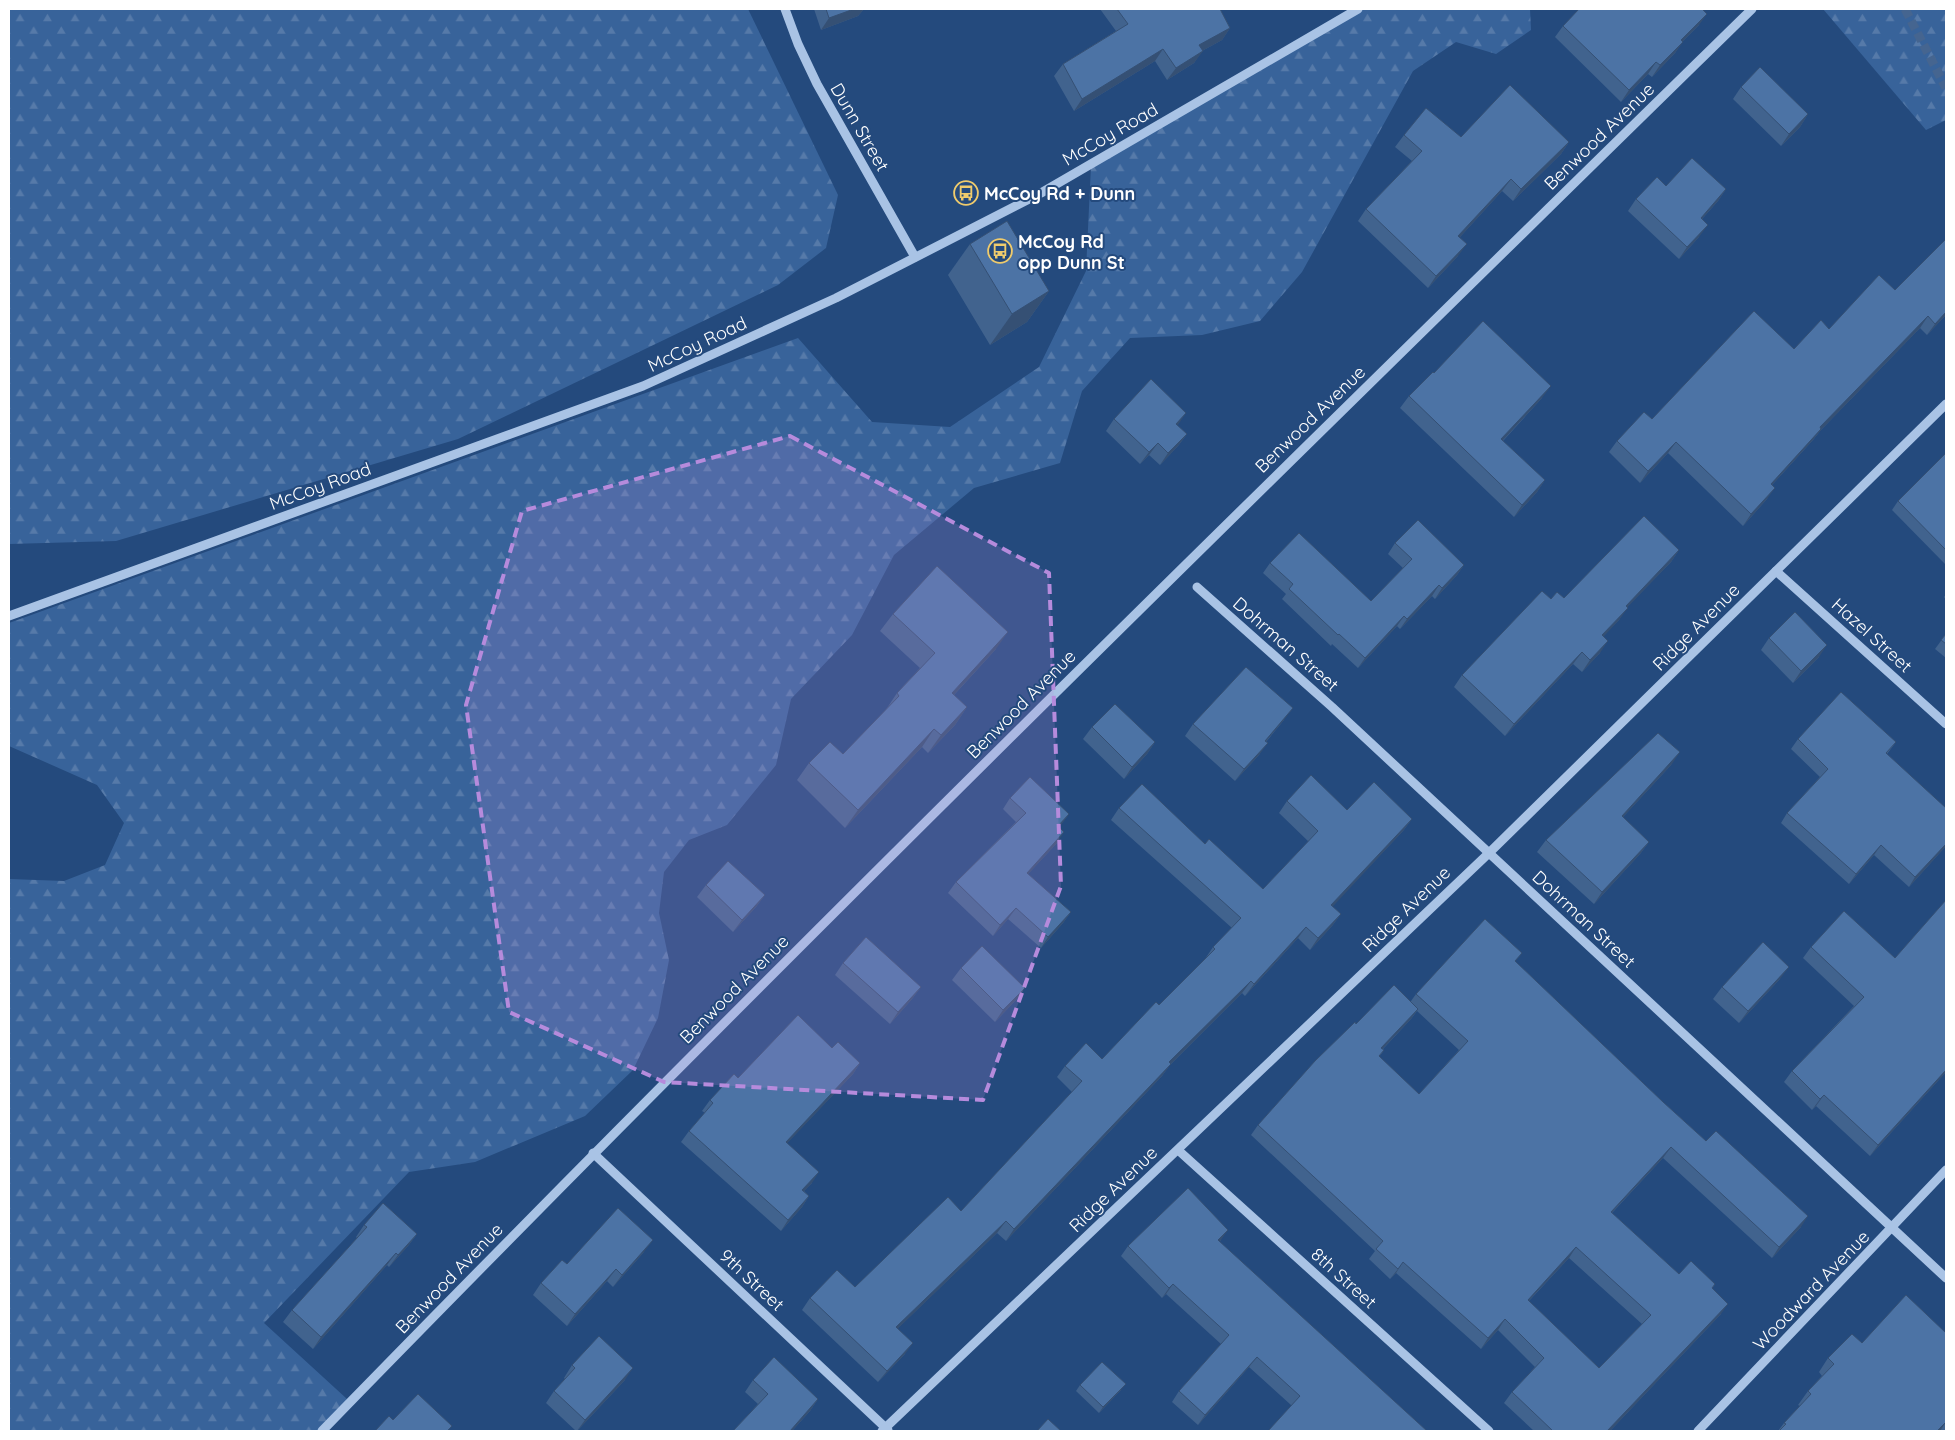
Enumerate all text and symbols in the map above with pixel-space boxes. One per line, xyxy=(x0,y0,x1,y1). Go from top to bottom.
street label: Benwood Avenue xyxy=(1539,77,1659,195)
street label: Dunn Street xyxy=(826,79,894,175)
street label: McCoy Road xyxy=(1058,97,1162,171)
bus stop icon: McCoy Rd + Dunn xyxy=(953,180,979,206)
place label: McCoy Rd + Dunn xyxy=(984,182,1135,205)
place label: McCoy Rd opp Dunn St xyxy=(1018,230,1125,274)
bus stop icon: McCoy Rd opp Dunn St xyxy=(987,238,1013,264)
street label: McCoy Road xyxy=(644,311,750,377)
street label: Benwood Avenue xyxy=(1250,360,1370,478)
street label: McCoy Road xyxy=(266,457,374,515)
street label: Ridge Avenue xyxy=(1647,578,1745,676)
street label: Dohrman Street xyxy=(1228,592,1344,696)
street label: Hazel Street xyxy=(1827,593,1917,677)
street label: Benwood Avenue xyxy=(962,645,1080,763)
street label: Ridge Avenue xyxy=(1357,861,1455,957)
street label: Dohrman Street xyxy=(1528,865,1640,973)
street label: Benwood Avenue xyxy=(675,930,793,1048)
street label: Ridge Avenue xyxy=(1064,1141,1162,1237)
street label: Benwood Avenue xyxy=(390,1218,508,1338)
street label: Woodward Avenue xyxy=(1748,1225,1874,1355)
street label: 8th Street xyxy=(1307,1243,1381,1313)
street label: 9th Street xyxy=(715,1244,789,1316)

